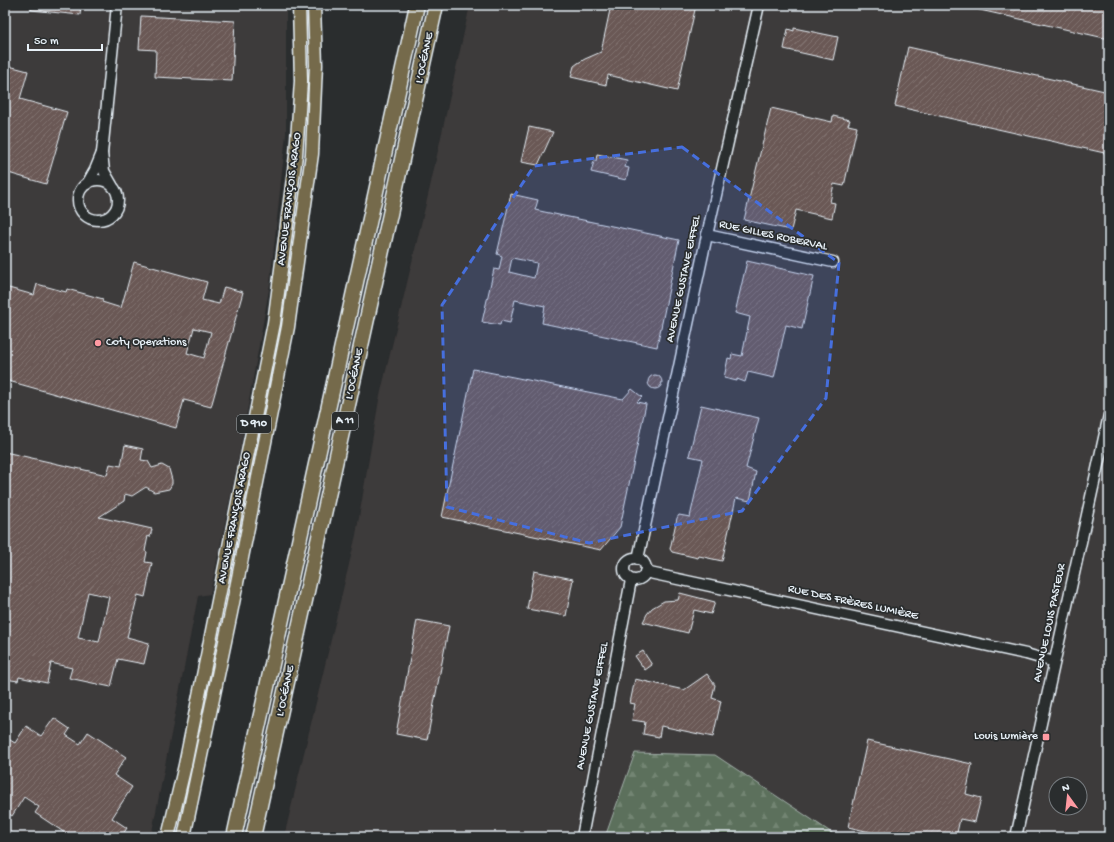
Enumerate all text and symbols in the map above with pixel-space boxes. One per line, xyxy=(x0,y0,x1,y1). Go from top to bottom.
scale bar xyxy=(28,26,102,52)
street label: L’OCÉANE xyxy=(413,31,437,85)
text: 50 m xyxy=(34,35,59,49)
street label: AVENUE FRANÇOIS ARAGO xyxy=(275,132,305,266)
street label: AVENUE GUSTAVE EIFFEL xyxy=(664,214,704,344)
street label: RUE GILLES ROBERVAL xyxy=(718,218,829,254)
place label: Coty Operations xyxy=(106,336,187,350)
marker: Coty Operations xyxy=(93,338,103,348)
street label: L’OCÉANE xyxy=(343,347,367,401)
road number: A 11 xyxy=(332,412,358,430)
road number: D 910 xyxy=(237,415,271,433)
street label: AVENUE FRANÇOIS ARAGO xyxy=(215,451,255,585)
street label: AVENUE LOUIS PASTEUR xyxy=(1031,562,1070,683)
street label: RUE DES FRÈRES LUMIÈRE xyxy=(786,582,920,624)
street label: AVENUE GUSTAVE EIFFEL xyxy=(574,640,612,771)
street label: L’OCÉANE xyxy=(274,664,298,718)
place label: Louis Lumière xyxy=(974,730,1039,744)
marker: Louis Lumière xyxy=(1041,732,1051,742)
north arrow xyxy=(1048,776,1088,816)
text: N xyxy=(1061,782,1071,795)

